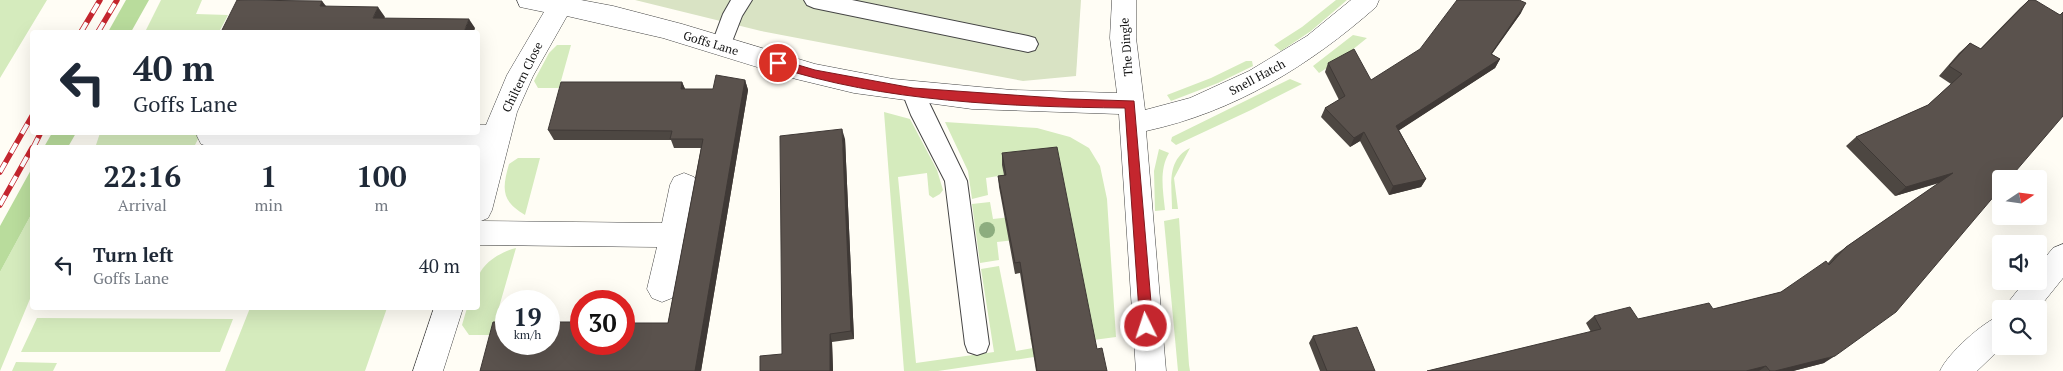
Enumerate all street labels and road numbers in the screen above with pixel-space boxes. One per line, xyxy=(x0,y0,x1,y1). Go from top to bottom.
street label: The Dingle xyxy=(1116,17,1136,77)
street label: Goffs Lane xyxy=(682,27,740,59)
street label: Chiltern Close xyxy=(499,39,545,115)
street label: Snell Hatch xyxy=(1226,56,1288,98)

